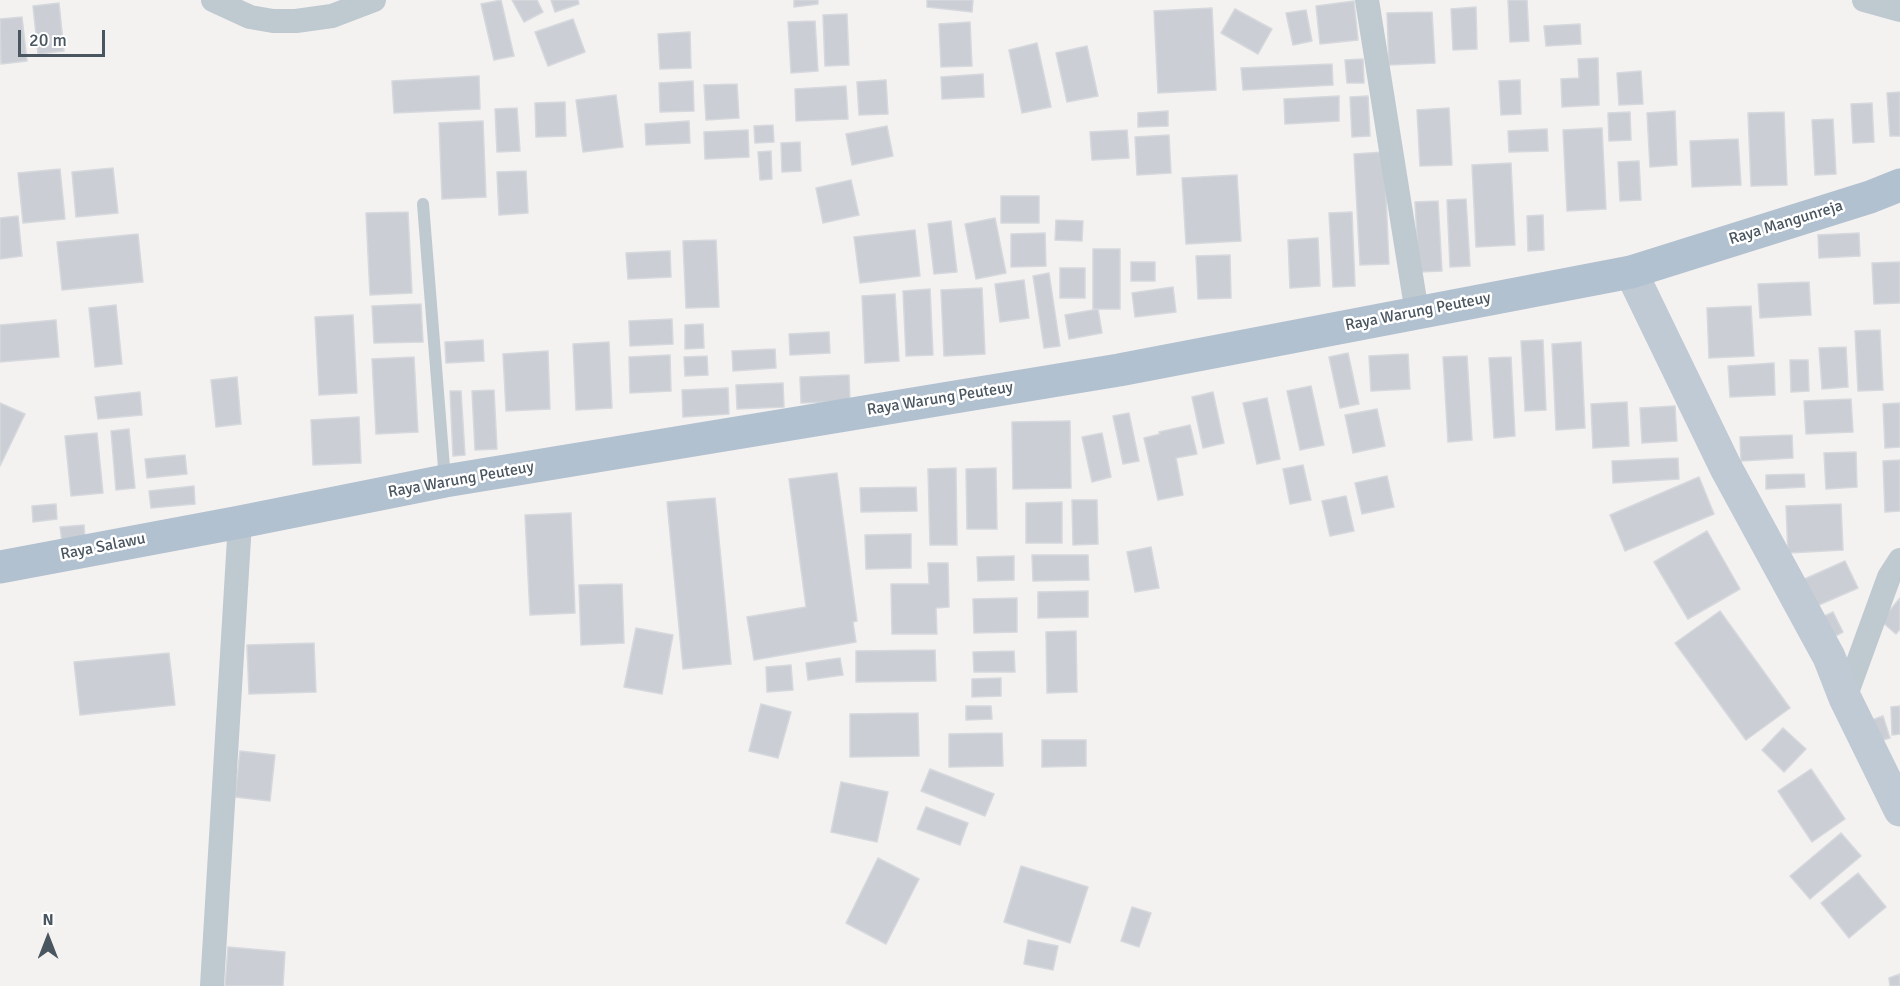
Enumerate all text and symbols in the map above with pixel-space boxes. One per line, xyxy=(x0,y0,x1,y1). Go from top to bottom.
scale bar xyxy=(21,18,108,56)
text: 20 m xyxy=(29,29,67,51)
street label: Raya Mangunreja xyxy=(1727,197,1845,249)
street label: Raya Warung Peuteuy xyxy=(1344,288,1492,336)
street label: Raya Warung Peuteuy xyxy=(865,378,1015,420)
street label: Raya Warung Peuteuy xyxy=(387,458,535,502)
street label: Raya Salawu xyxy=(59,529,147,565)
north arrow xyxy=(18,908,78,968)
text: N xyxy=(42,910,54,930)

